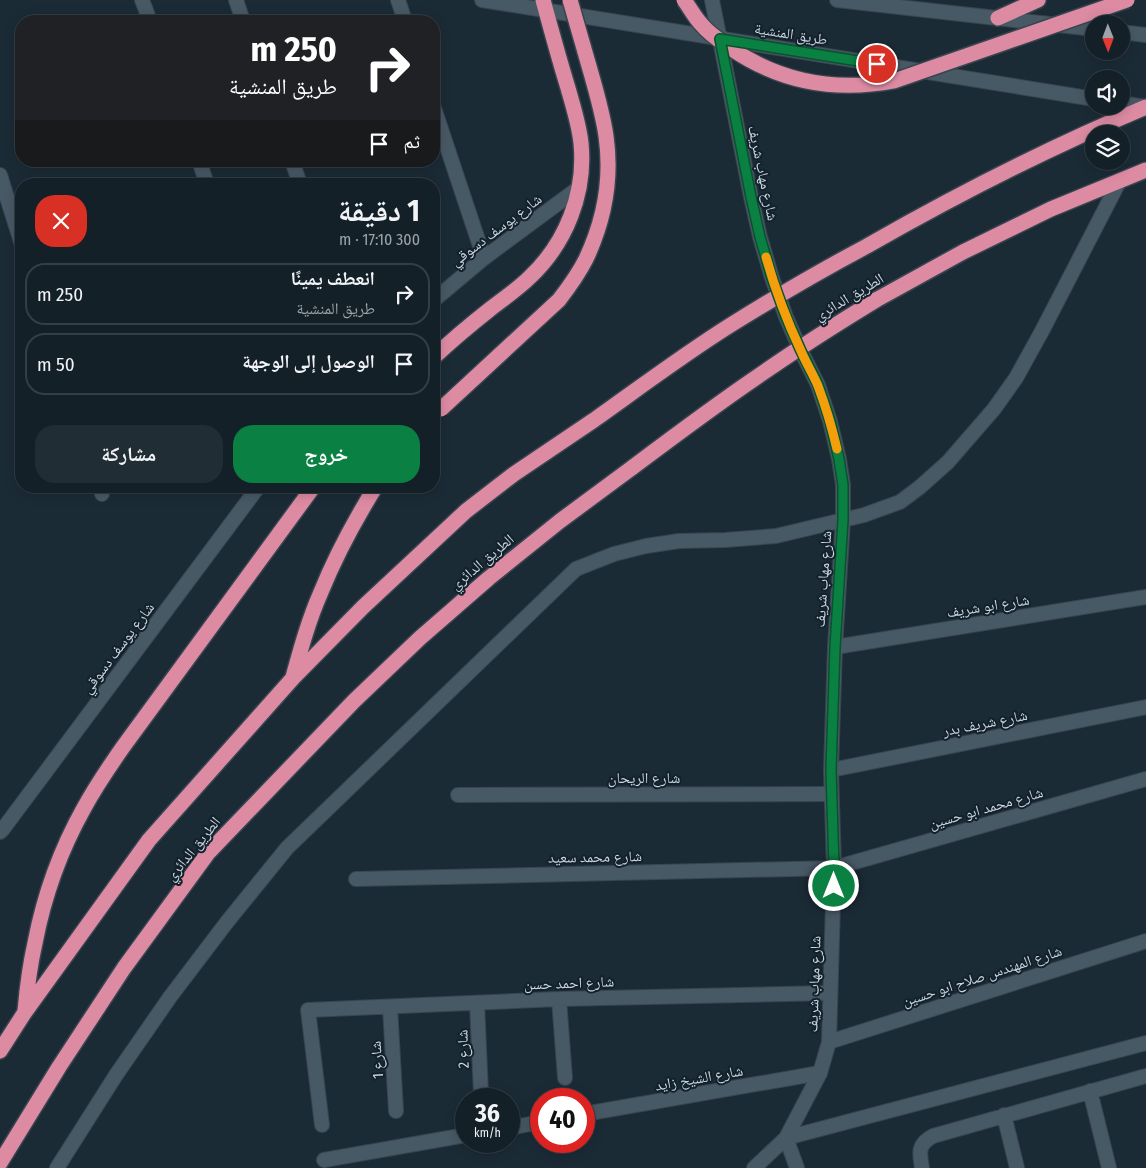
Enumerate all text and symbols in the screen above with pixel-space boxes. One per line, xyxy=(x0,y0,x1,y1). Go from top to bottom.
north arrow xyxy=(1085,15,1130,60)
map controls xyxy=(1085,15,1130,170)
street label: طريق المنشية xyxy=(753,19,829,50)
text: 250 m xyxy=(250,28,337,70)
icon: right xyxy=(355,35,420,100)
pin xyxy=(856,43,898,85)
icon: arrive xyxy=(863,50,891,78)
button: sound xyxy=(1085,70,1130,115)
text: طريق المنشية xyxy=(229,73,337,100)
street label: شارع مهاب شريف xyxy=(743,124,782,223)
button: layers xyxy=(1085,125,1130,170)
icon: arrive xyxy=(365,130,393,158)
text: ثم xyxy=(403,130,420,153)
street label: شارع يوسف دسوقي xyxy=(447,190,547,272)
text: 1 دقيقة xyxy=(338,193,420,229)
button: close xyxy=(35,195,87,247)
text: 300 m · 17:10 xyxy=(339,230,420,249)
text: انعطف يمينًا xyxy=(290,267,375,290)
street label: الطريق الدائري xyxy=(811,269,888,327)
icon: right xyxy=(390,280,418,308)
text: 250 m xyxy=(37,283,83,306)
text: طريق المنشية xyxy=(296,299,375,318)
text: الوصول إلى الوجهة xyxy=(242,350,375,373)
icon: arrive xyxy=(390,350,418,378)
text: 50 m xyxy=(37,353,75,376)
button: مشاركة xyxy=(35,425,223,483)
button: خروج xyxy=(233,425,420,483)
street label: الطريق الدائري xyxy=(447,530,519,596)
street label: شارع مهاب شريف xyxy=(811,530,836,628)
street label: شارع ابو شريف xyxy=(945,591,1031,622)
street label: شارع يوسف دسوقي xyxy=(78,599,160,699)
street label: شارع شريف بدر xyxy=(940,706,1029,741)
street label: شارع الريحان xyxy=(608,769,680,788)
street label: شارع محمد ابو حسين xyxy=(927,783,1045,834)
street label: الطريق الدائري xyxy=(162,813,227,887)
street label: شارع محمد سعيد xyxy=(548,847,642,868)
position arrow xyxy=(807,859,859,911)
street label: شارع مهاب شريف xyxy=(803,935,826,1033)
street label: شارع المهندس صلاح ابو حسين xyxy=(900,942,1065,1011)
street label: شارع احمد حسن xyxy=(524,972,615,995)
street label: شارع 2 xyxy=(453,1029,474,1069)
street label: شارع 1 xyxy=(367,1040,388,1080)
street label: شارع الشيخ زايد xyxy=(653,1061,745,1096)
speed limit sign: 40 xyxy=(530,1088,595,1153)
text: 36 xyxy=(475,1099,500,1129)
text: km/h xyxy=(474,1126,501,1140)

